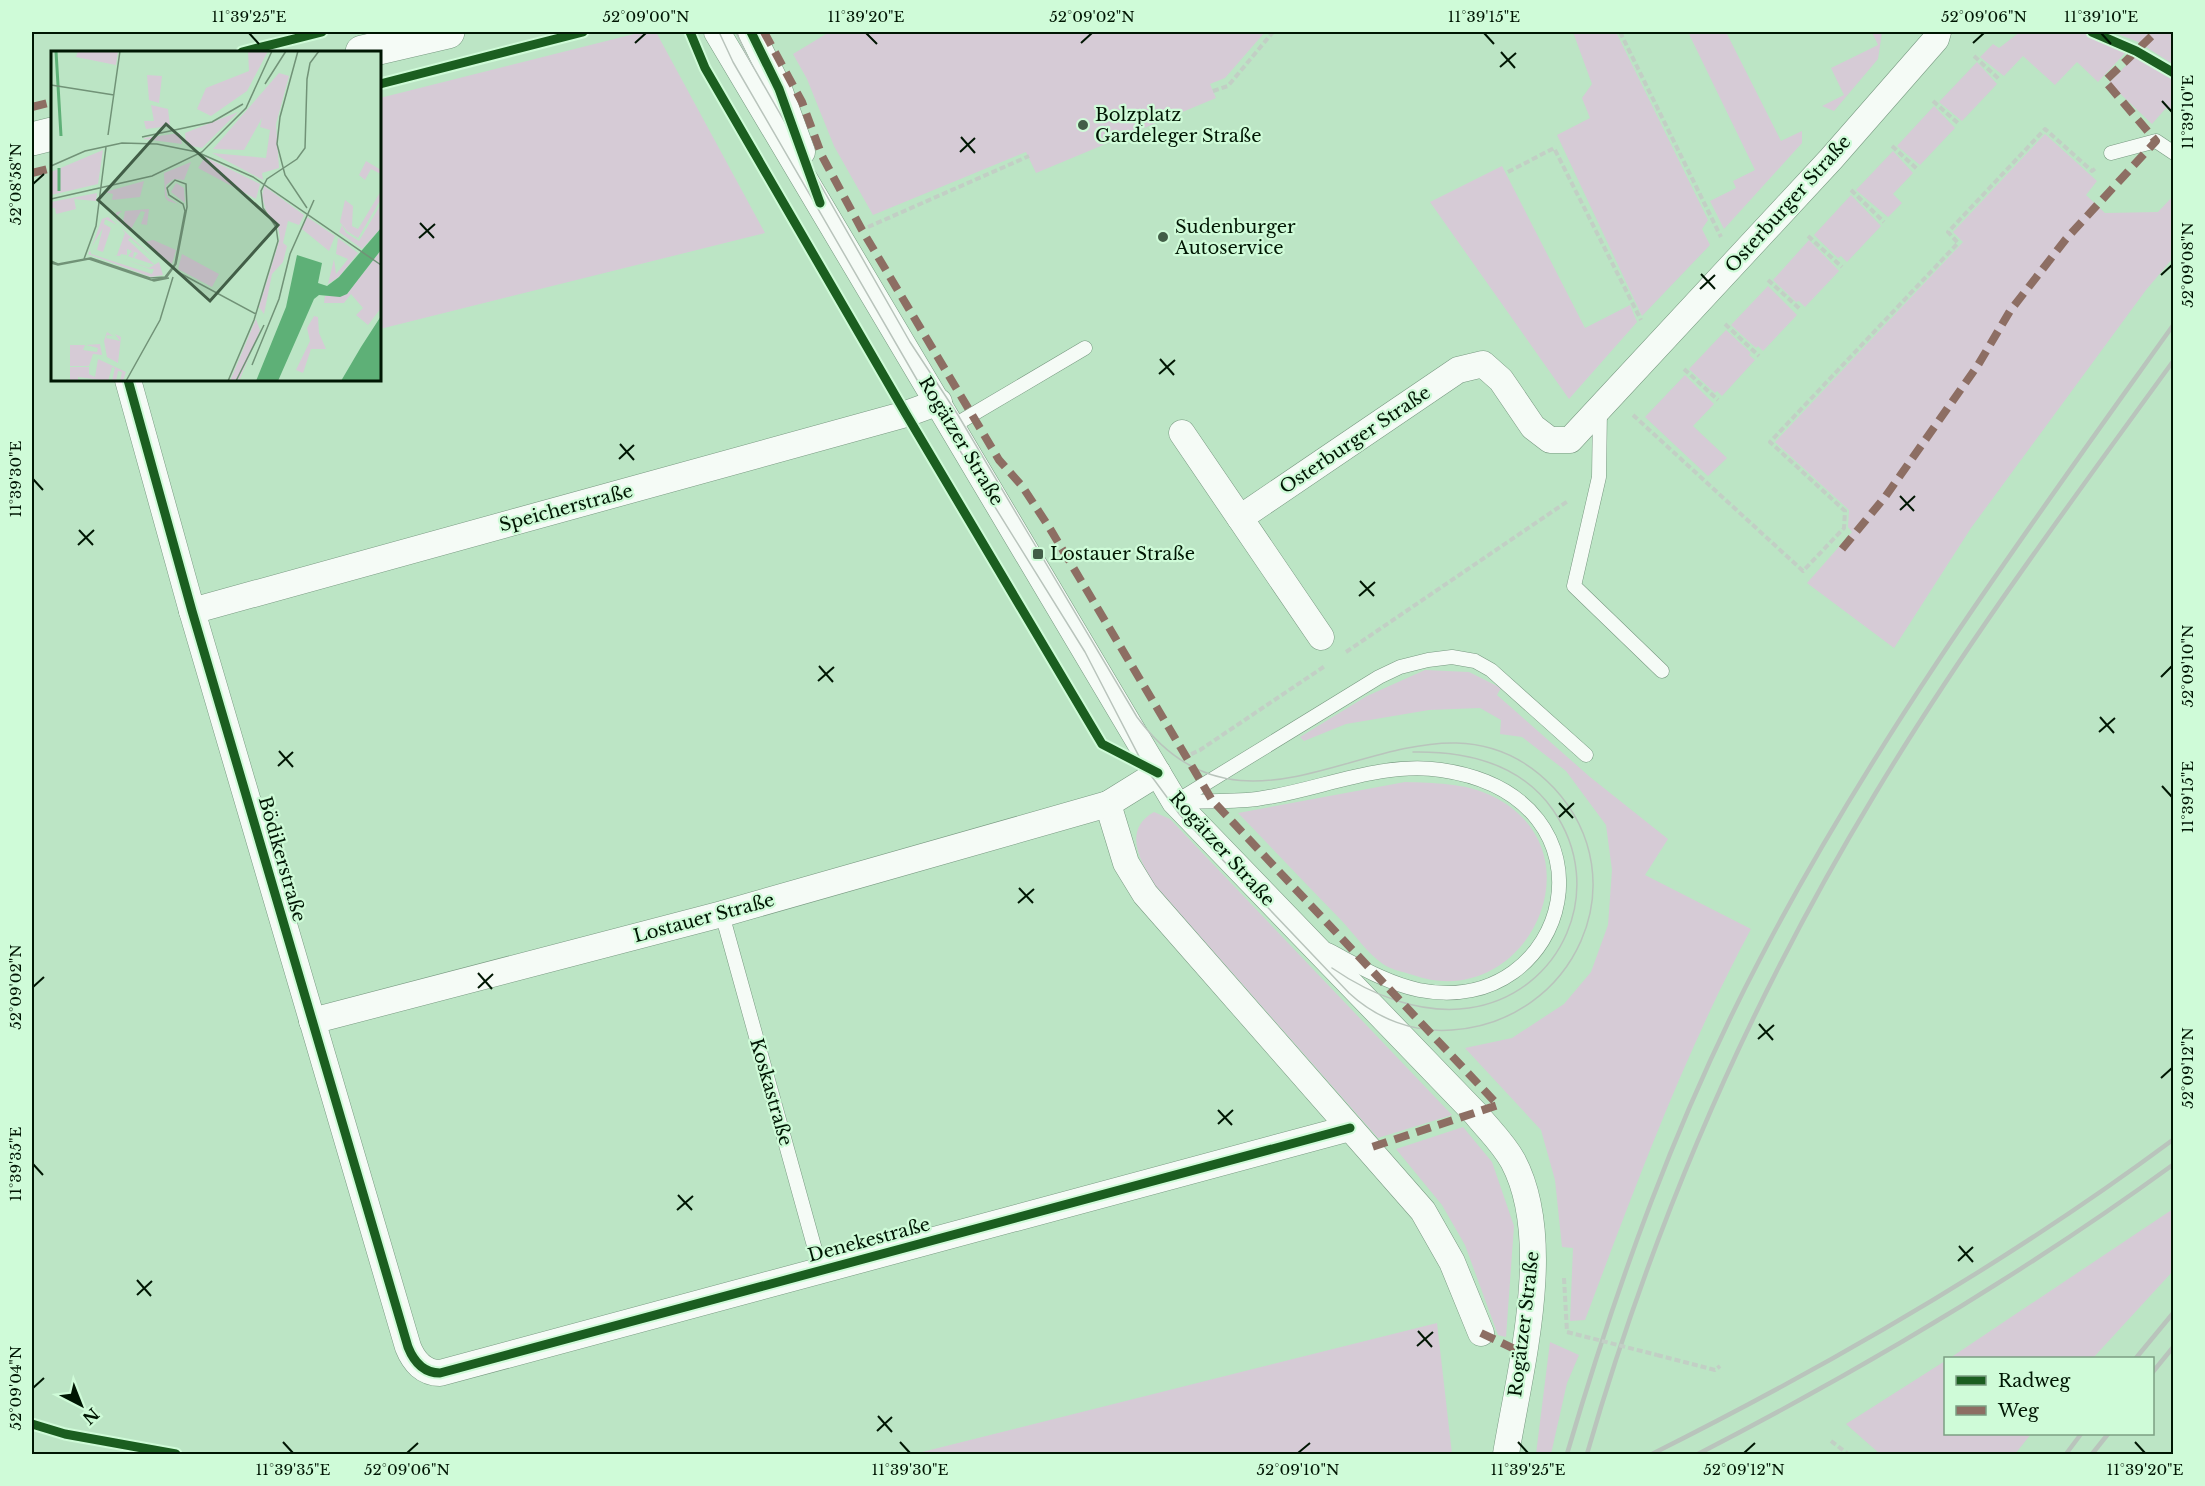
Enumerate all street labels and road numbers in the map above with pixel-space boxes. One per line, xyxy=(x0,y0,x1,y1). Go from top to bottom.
street label: Osterburger Straße xyxy=(1721,131,1855,277)
street label: Rogätzer Straße xyxy=(914,373,1008,509)
street label: Osterburger Straße xyxy=(1275,381,1435,499)
street label: Speicherstraße xyxy=(497,480,635,536)
street label: Rogätzer Straße xyxy=(1165,787,1279,911)
street label: Bödikerstraße xyxy=(254,794,310,924)
street label: Lostauer Straße xyxy=(631,889,777,947)
street label: Koskastraße xyxy=(745,1036,797,1148)
street label: Denekestraße xyxy=(805,1213,933,1267)
street label: Rogätzer Straße xyxy=(1504,1250,1544,1398)

